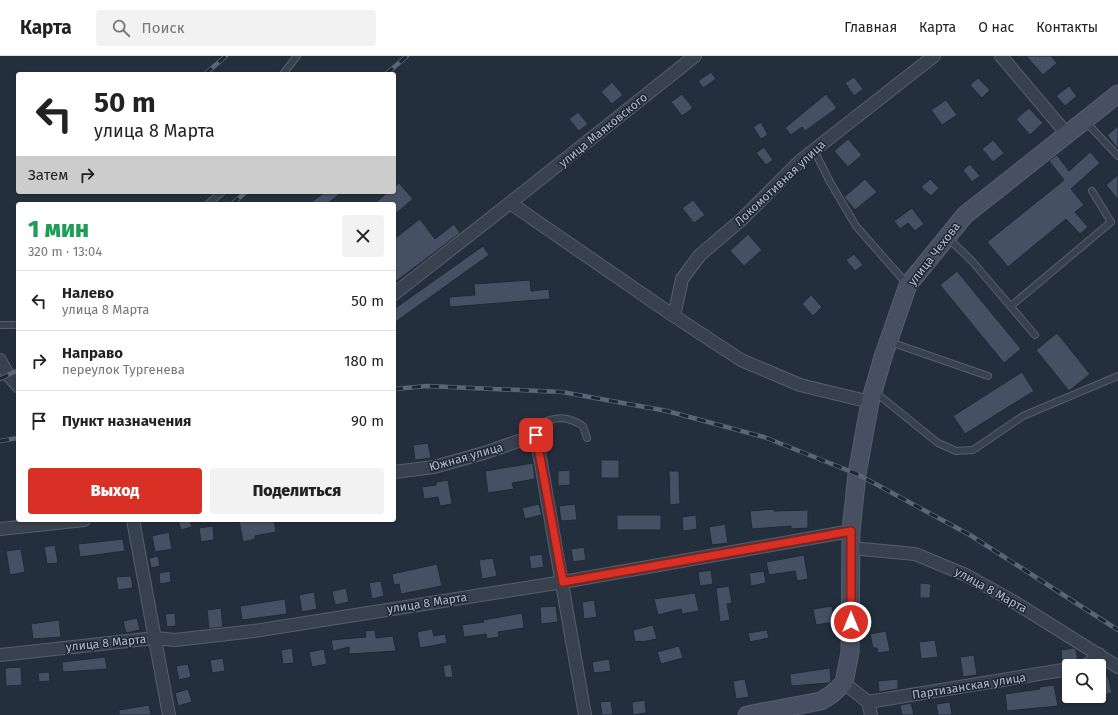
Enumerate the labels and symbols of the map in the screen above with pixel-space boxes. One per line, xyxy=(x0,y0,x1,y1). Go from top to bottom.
street label: улица Маяковского xyxy=(556,90,650,170)
street label: Локомотивная улица xyxy=(732,137,828,229)
street label: улица Чехова xyxy=(905,220,963,288)
pin xyxy=(519,418,553,452)
street label: Южная улица xyxy=(427,440,505,474)
street label: улица 8 Марта xyxy=(952,564,1030,616)
street label: улица 8 Марта xyxy=(386,590,468,616)
position arrow xyxy=(830,601,872,643)
street label: улица 8 Марта xyxy=(65,632,147,654)
street label: Партизанская улица xyxy=(911,670,1027,702)

